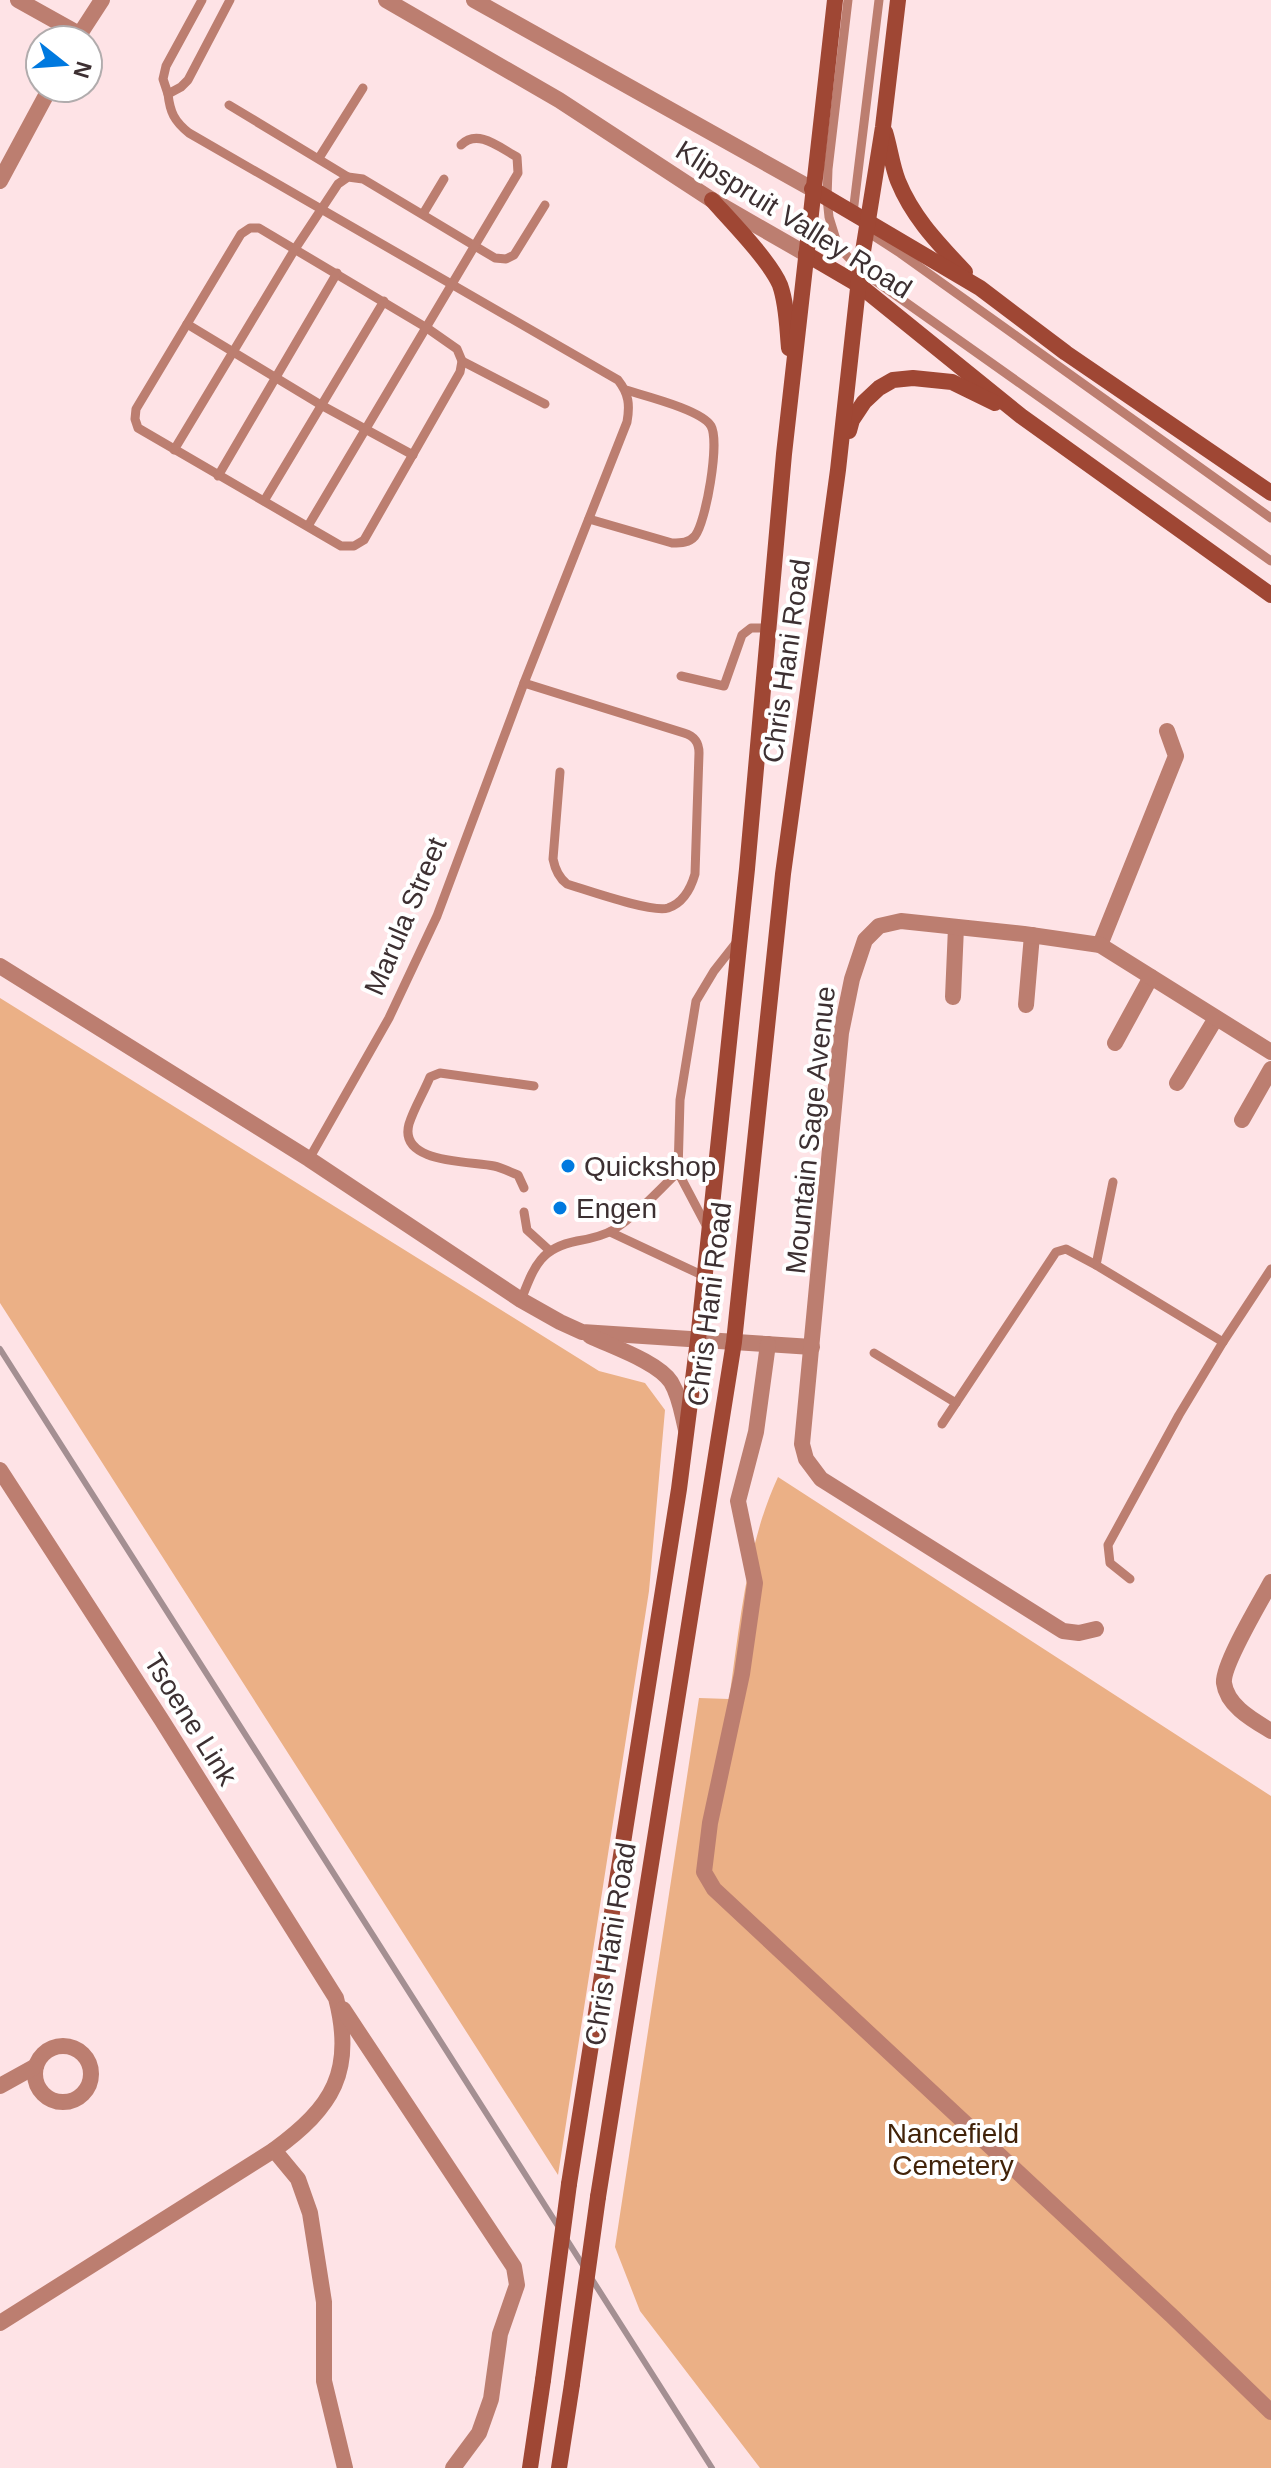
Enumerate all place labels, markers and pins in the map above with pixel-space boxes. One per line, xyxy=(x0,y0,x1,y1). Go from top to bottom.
place label: Quickshop xyxy=(584,1151,716,1182)
marker: Quickshop xyxy=(559,1157,577,1175)
place label: Engen xyxy=(576,1193,657,1224)
marker: Engen xyxy=(551,1199,569,1217)

